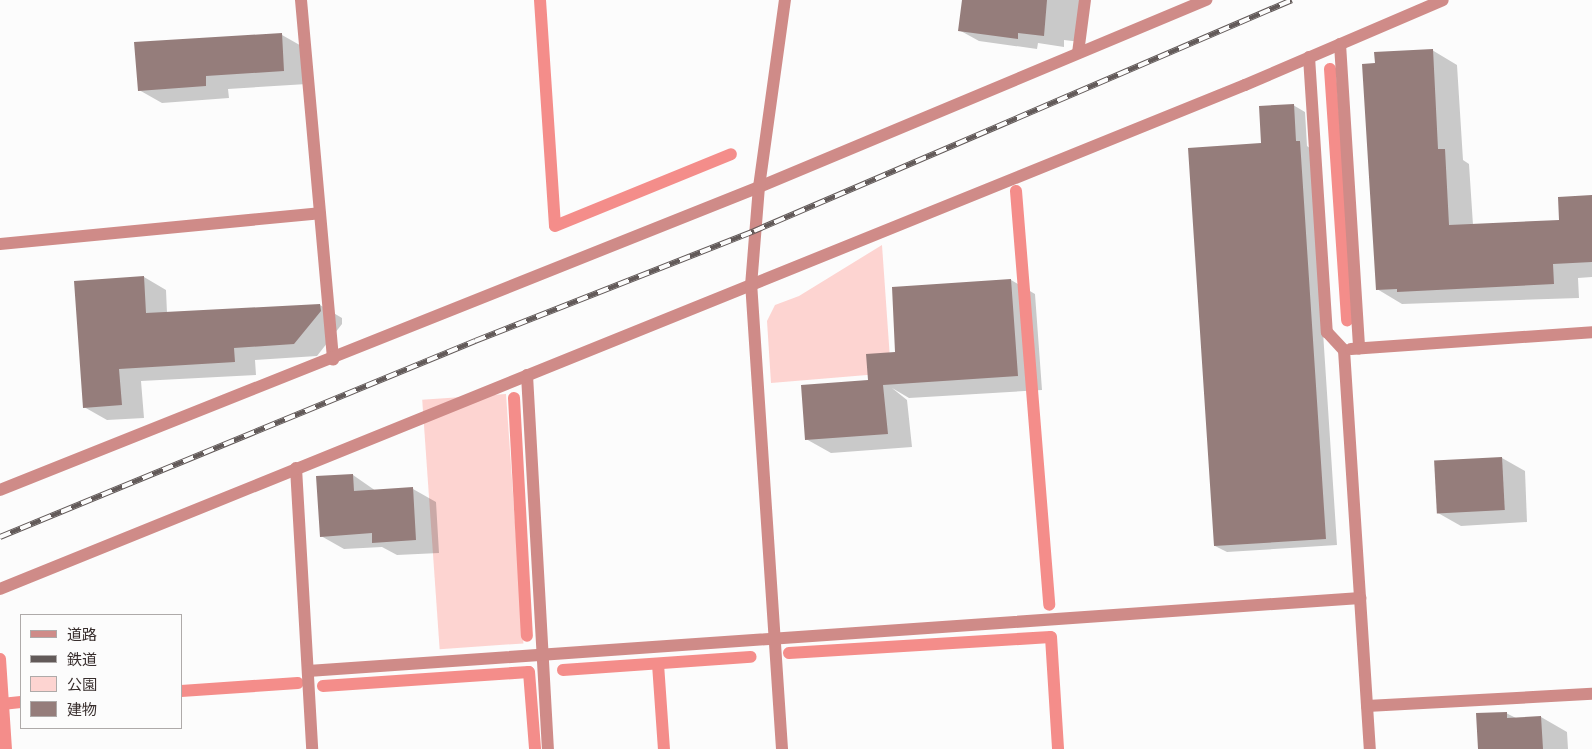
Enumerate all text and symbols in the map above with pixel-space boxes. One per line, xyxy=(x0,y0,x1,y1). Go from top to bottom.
legend xyxy=(20,614,182,729)
text: 道路 xyxy=(67,624,97,645)
text: 鉄道 xyxy=(67,649,97,670)
text: 公園 xyxy=(67,674,97,695)
text: 建物 xyxy=(67,699,97,720)

